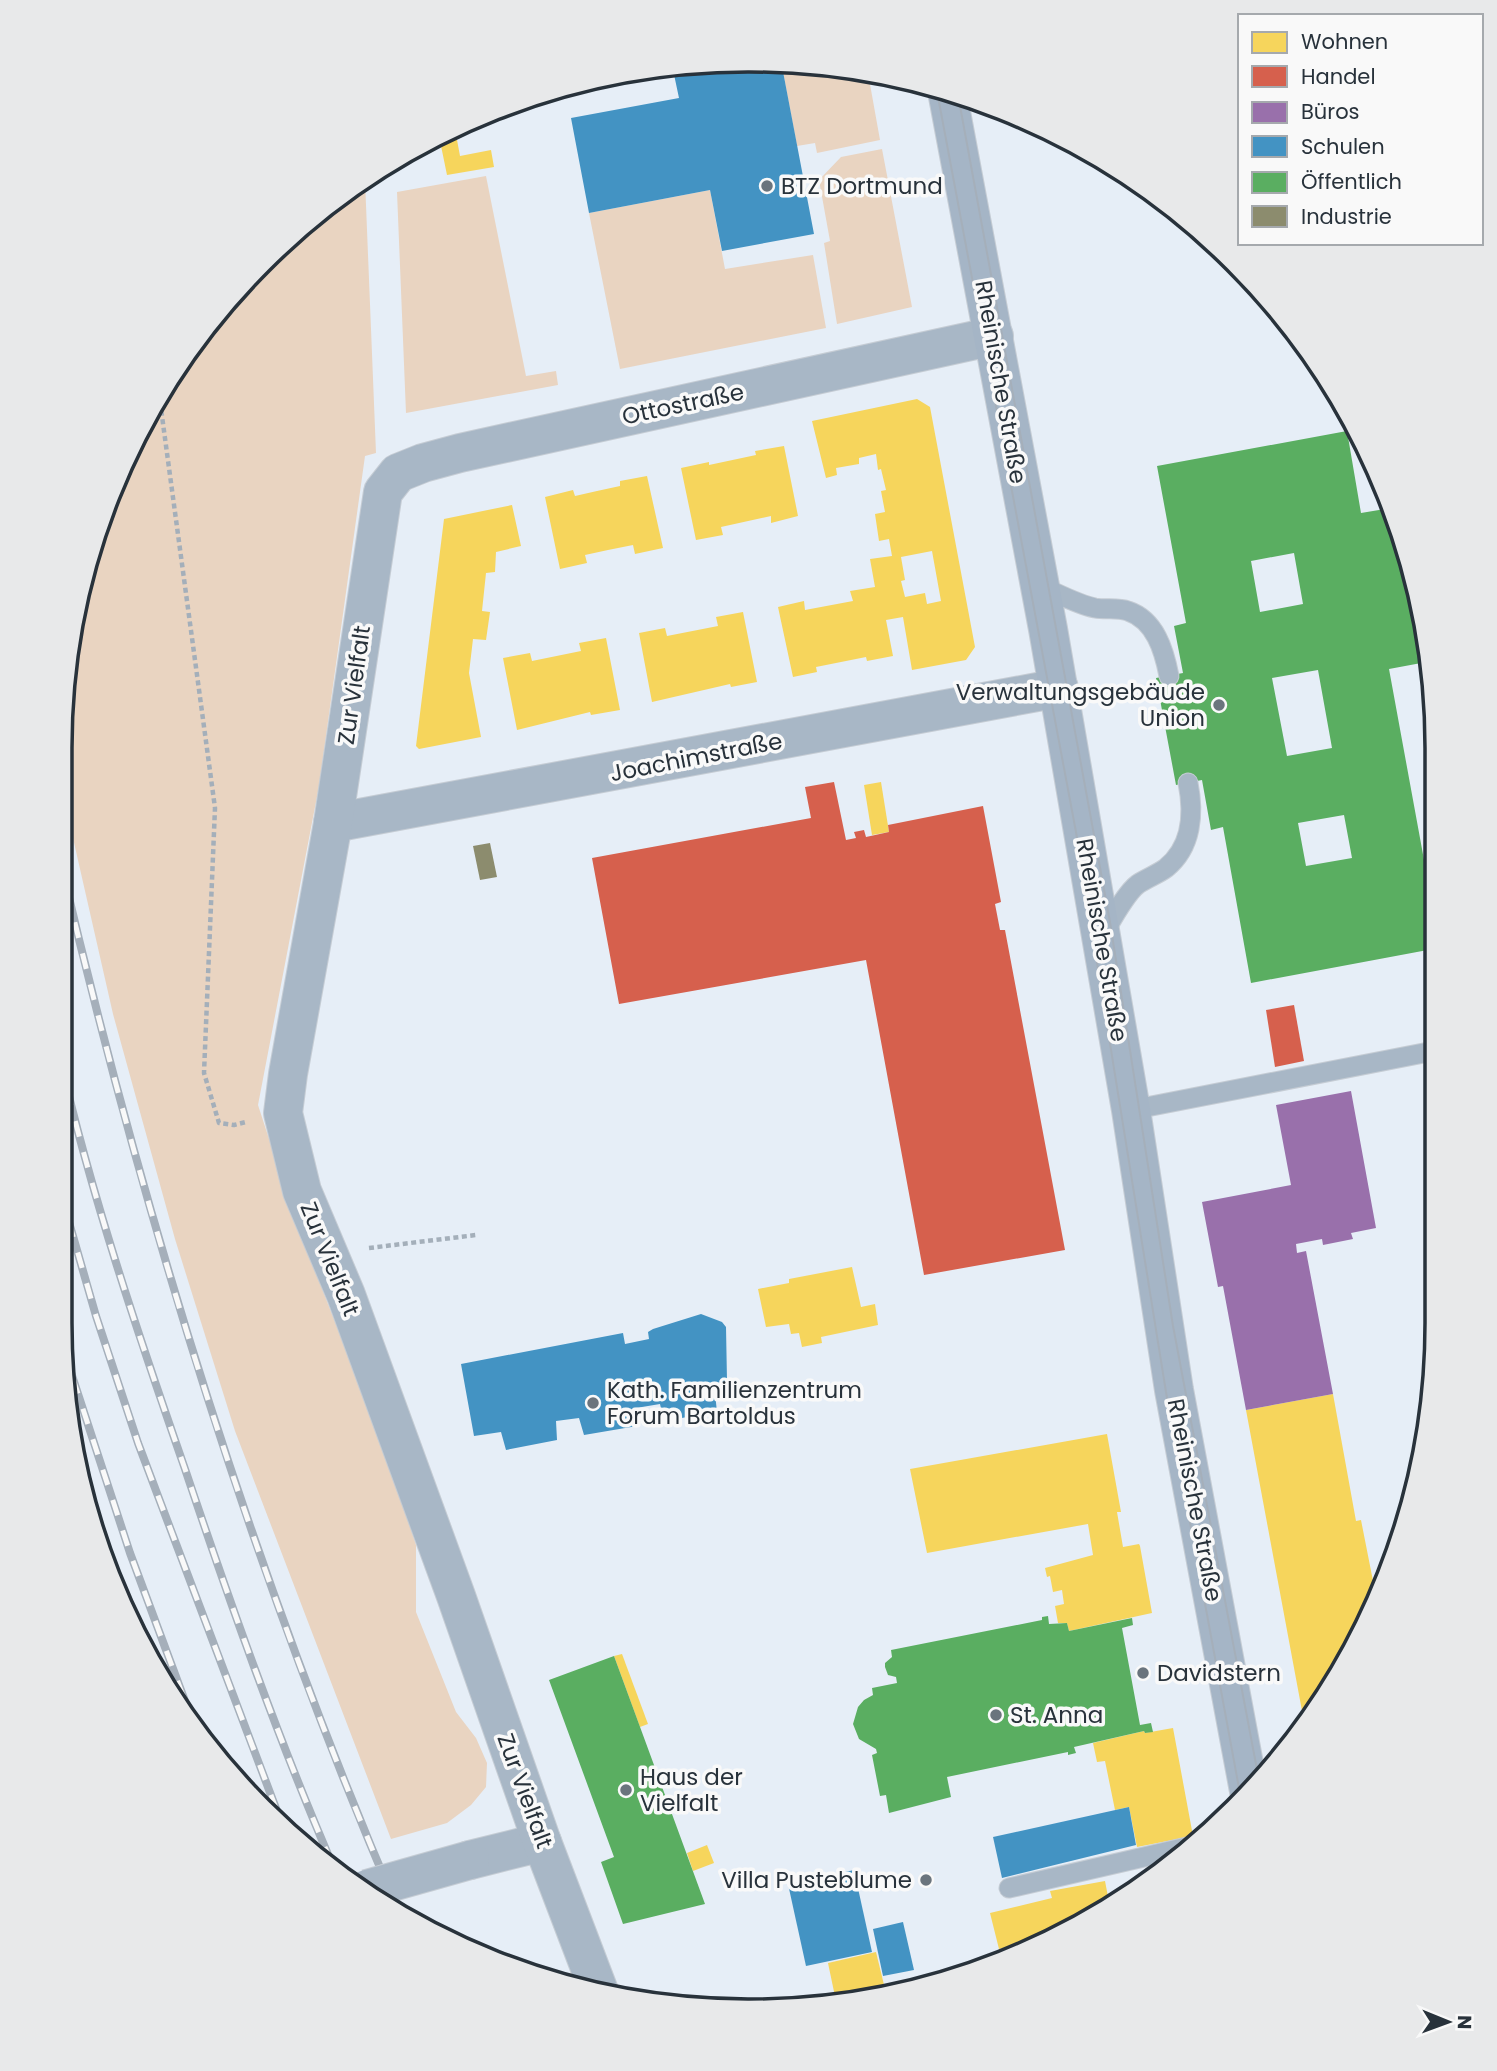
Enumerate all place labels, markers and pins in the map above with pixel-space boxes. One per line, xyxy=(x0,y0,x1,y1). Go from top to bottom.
place label: BTZ Dortmund xyxy=(781,170,943,202)
marker: BTZ Dortmund xyxy=(759,178,775,194)
place label: Verwaltungsgebäude Union xyxy=(956,676,1205,734)
marker: Verwaltungsgebäude Union xyxy=(1211,697,1227,713)
place label: Kath. Familienzentrum Forum Bartoldus xyxy=(607,1374,862,1432)
marker: Kath. Familienzentrum Forum Bartoldus xyxy=(585,1395,601,1411)
place label: Davidstern xyxy=(1157,1657,1281,1689)
marker: Davidstern xyxy=(1135,1665,1151,1681)
place label: St. Anna xyxy=(1010,1699,1103,1731)
marker: St. Anna xyxy=(988,1707,1004,1723)
place label: Haus der Vielfalt xyxy=(640,1761,743,1819)
marker: Haus der Vielfalt xyxy=(618,1782,634,1798)
place label: Villa Pusteblume xyxy=(721,1864,912,1896)
marker: Villa Pusteblume xyxy=(918,1872,934,1888)

